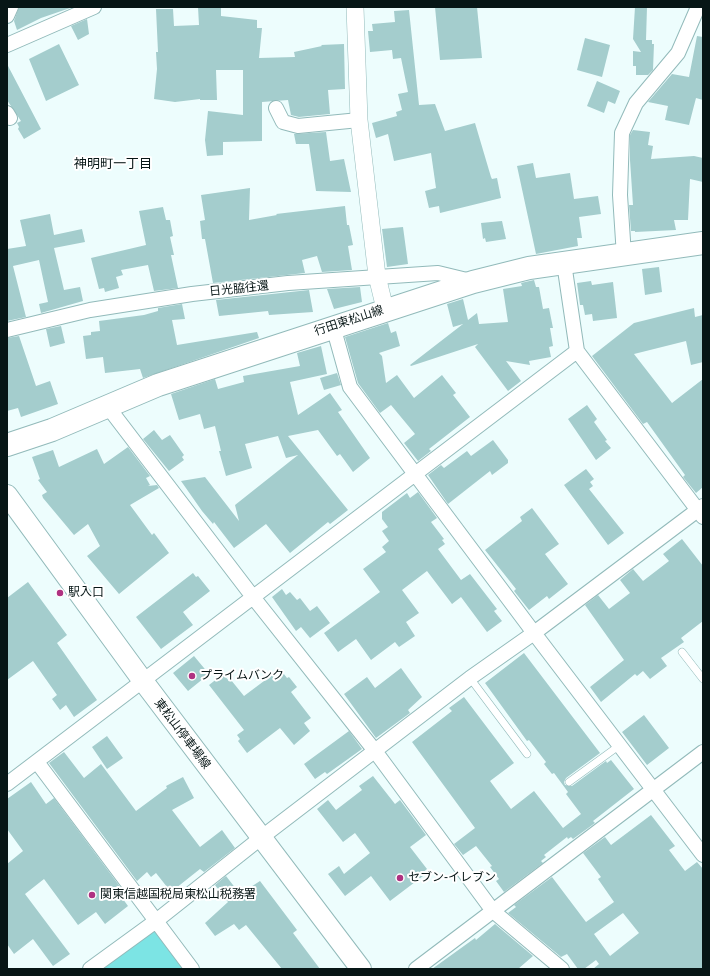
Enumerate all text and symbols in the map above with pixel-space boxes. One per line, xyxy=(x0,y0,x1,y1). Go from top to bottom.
district label: 神明町一丁目 xyxy=(74,156,152,172)
street label: 日光脇往還 xyxy=(208,279,270,299)
street label: 行田東松山線 xyxy=(313,303,385,339)
place label: 駅入口 xyxy=(68,586,104,600)
marker: 駅入口 xyxy=(55,588,65,598)
place label: プライムバンク xyxy=(200,669,284,683)
marker: プライムバンク xyxy=(187,671,197,681)
street label: 東松山停車場線 xyxy=(151,696,213,772)
place label: セブン-イレブン xyxy=(408,871,496,885)
marker: セブン-イレブン xyxy=(395,873,405,883)
place label: 関東信越国税局東松山税務署 xyxy=(100,888,256,902)
marker: 関東信越国税局東松山税務署 xyxy=(87,890,97,900)

